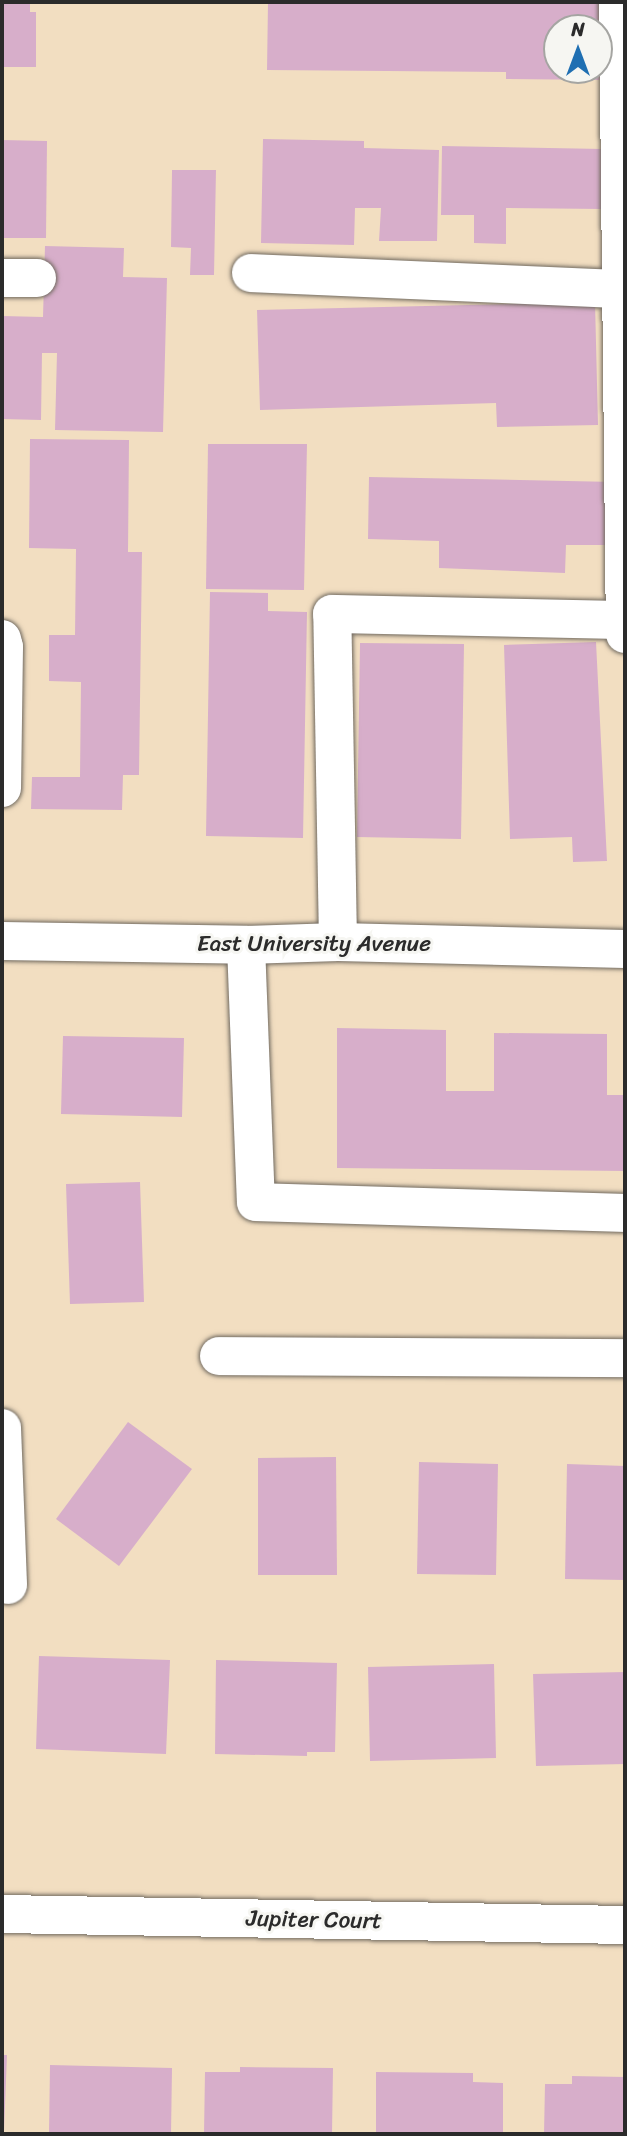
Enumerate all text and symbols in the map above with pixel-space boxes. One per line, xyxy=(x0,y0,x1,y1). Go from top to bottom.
text: N xyxy=(571,13,585,46)
north arrow xyxy=(543,14,613,84)
street label: East University Avenue xyxy=(197,930,431,958)
street label: Jupiter Court xyxy=(246,1905,382,1935)

